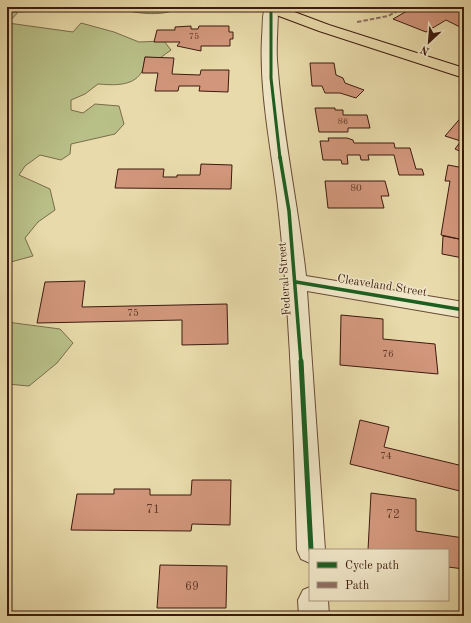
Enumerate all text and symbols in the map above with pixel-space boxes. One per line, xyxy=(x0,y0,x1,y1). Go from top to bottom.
north arrow xyxy=(409,22,449,62)
house number: 75 xyxy=(189,32,199,41)
text: N xyxy=(419,43,431,56)
house number: 86 xyxy=(338,117,348,126)
house number: 80 xyxy=(350,183,362,193)
street label: Federal Street xyxy=(276,242,294,316)
street label: Cleaveland Street xyxy=(336,273,428,299)
house number: 75 xyxy=(127,308,139,318)
house number: 76 xyxy=(382,349,394,359)
house number: 74 xyxy=(380,451,392,461)
house number: 71 xyxy=(146,504,160,516)
house number: 72 xyxy=(386,509,400,521)
legend xyxy=(309,549,449,601)
text: Cycle path xyxy=(345,560,400,572)
text: Path xyxy=(345,580,370,592)
house number: 69 xyxy=(185,581,199,593)

